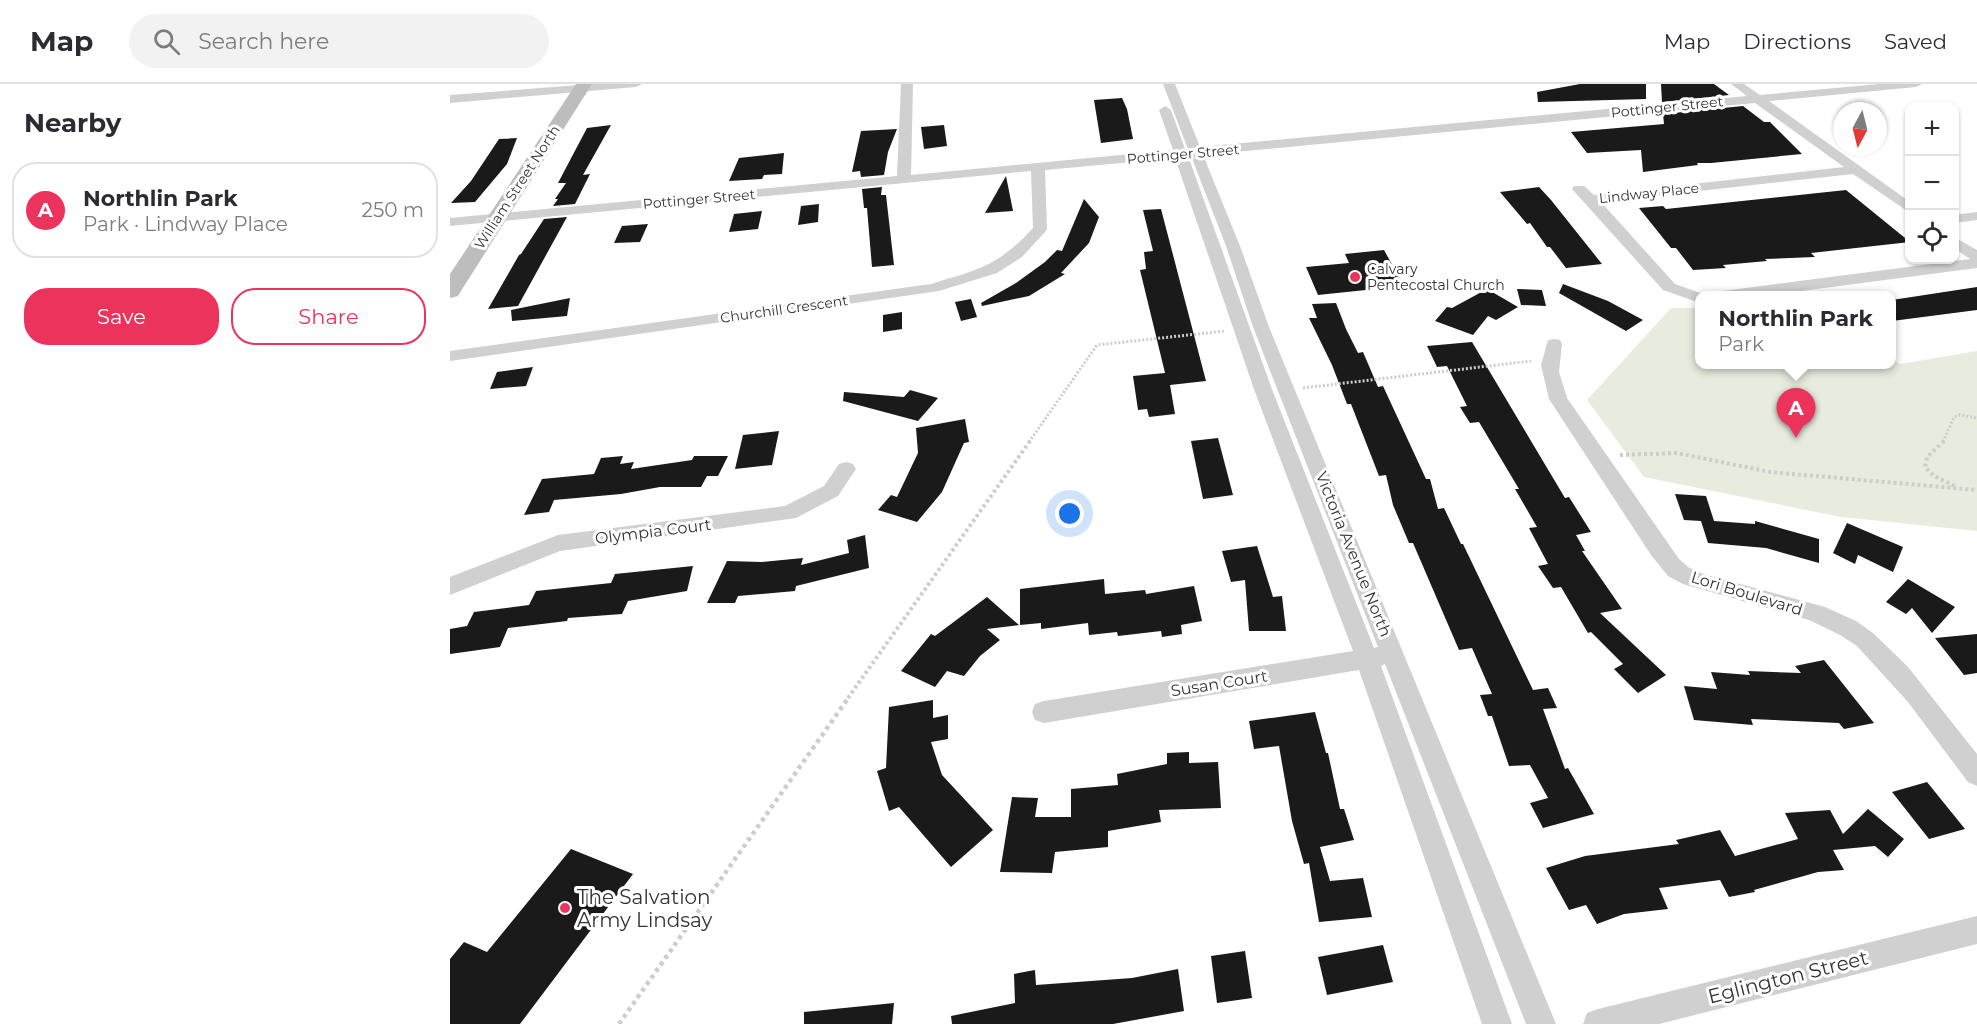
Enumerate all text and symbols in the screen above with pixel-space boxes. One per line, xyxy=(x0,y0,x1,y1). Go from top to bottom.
search box xyxy=(129,14,549,68)
text: Map xyxy=(30,24,93,58)
icon: search xyxy=(150,25,183,58)
text: Search here xyxy=(198,28,329,55)
text: Map xyxy=(1664,29,1710,54)
text: Directions xyxy=(1743,29,1851,54)
text: Saved xyxy=(1884,29,1947,54)
street label: Pottinger Street xyxy=(1610,92,1724,122)
north arrow xyxy=(1833,102,1887,156)
map controls xyxy=(1905,102,1959,264)
button: + xyxy=(1905,102,1959,156)
text: Nearby xyxy=(24,107,121,139)
street label: William Street North xyxy=(470,122,564,252)
street label: Pottinger Street xyxy=(1126,140,1240,168)
button: − xyxy=(1905,156,1959,210)
street label: Lindway Place xyxy=(1598,179,1700,207)
text: Northlin Park xyxy=(83,185,238,212)
street label: Pottinger Street xyxy=(642,185,756,213)
text: A xyxy=(38,198,53,222)
text: 250 m xyxy=(362,198,424,222)
button: locate xyxy=(1905,210,1959,264)
text: Park · Lindway Place xyxy=(83,212,288,236)
place label: Calvary Pentecostal Church xyxy=(1367,260,1505,294)
marker: Calvary Pentecostal Church xyxy=(1348,270,1362,284)
button: Save xyxy=(24,288,219,345)
button: Share xyxy=(231,288,426,345)
street label: Churchill Crescent xyxy=(719,291,849,327)
popup xyxy=(1695,291,1896,369)
text: Northlin Park xyxy=(1718,305,1873,332)
text: Park xyxy=(1718,332,1764,356)
pin: A xyxy=(1776,388,1816,438)
street label: Victoria Avenue North xyxy=(1312,469,1395,639)
your location xyxy=(1055,499,1084,528)
street label: Olympia Court xyxy=(594,515,713,548)
street label: Lori Boulevard xyxy=(1689,567,1805,619)
street label: Susan Court xyxy=(1169,666,1269,701)
place label: The Salvation Army Lindsay xyxy=(577,885,713,932)
marker: The Salvation Army Lindsay xyxy=(558,901,572,915)
street label: Eglington Street xyxy=(1705,945,1871,1009)

